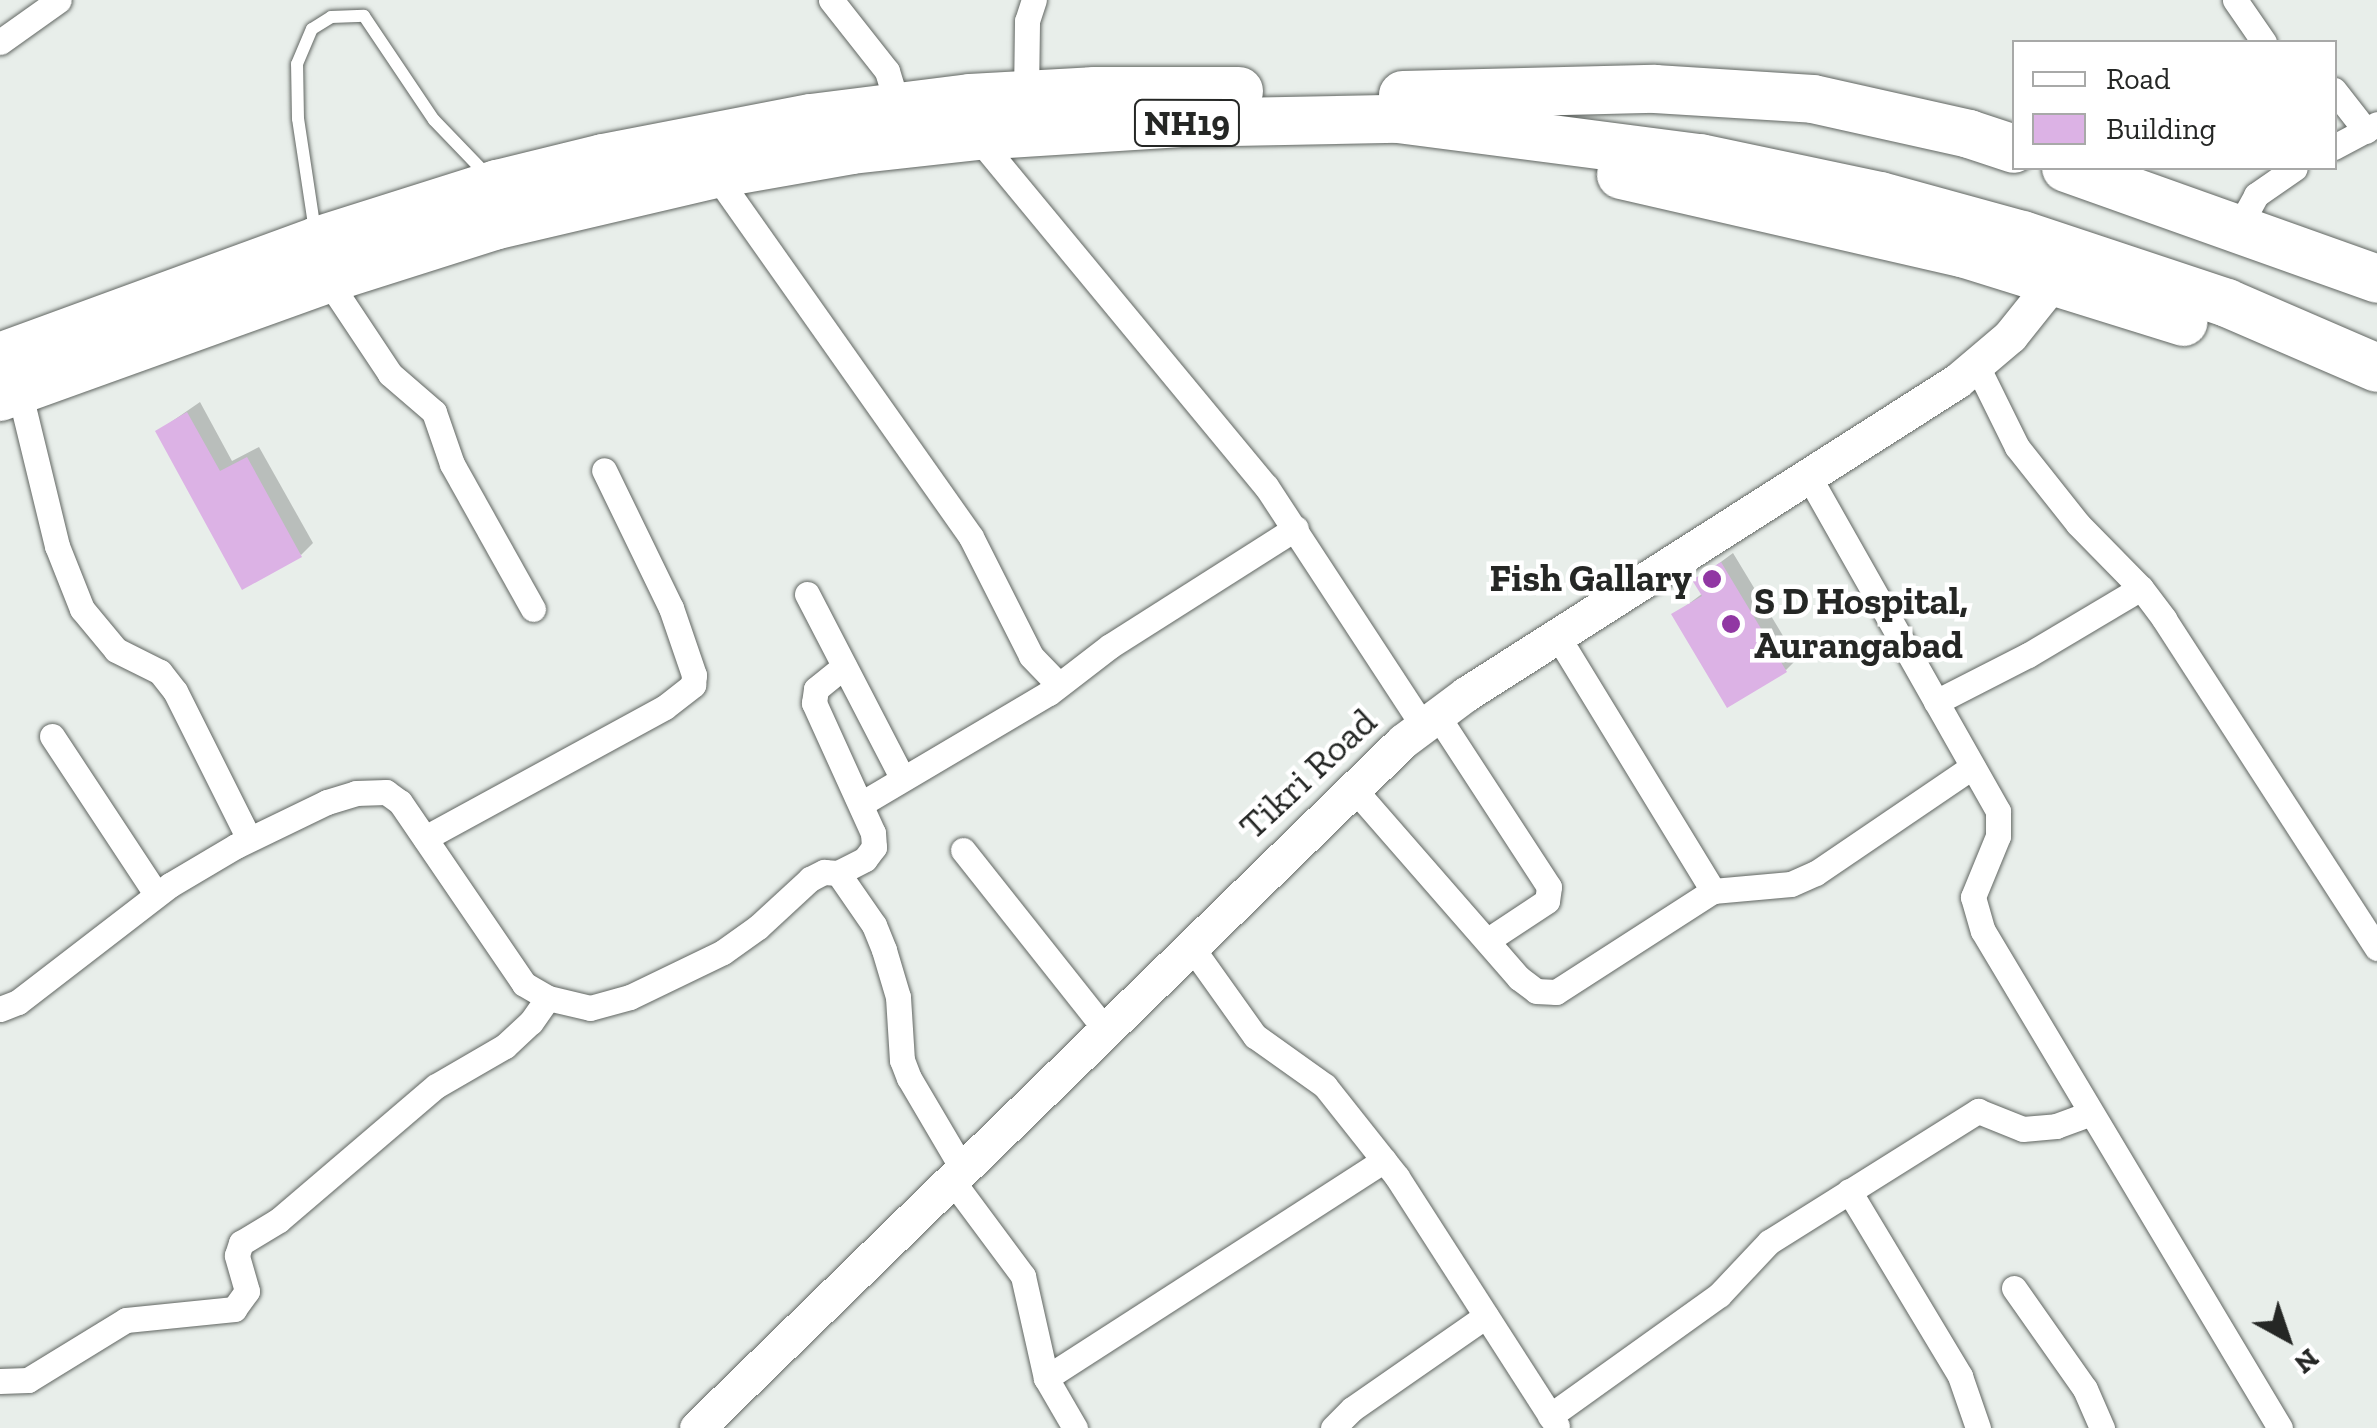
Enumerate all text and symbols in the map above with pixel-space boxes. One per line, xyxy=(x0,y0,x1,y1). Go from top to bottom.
legend xyxy=(2012,40,2337,170)
text: Road xyxy=(2106,61,2171,97)
road number: NH19 xyxy=(1132,93,1242,153)
text: Building xyxy=(2106,111,2216,147)
place label: Fish Gallary xyxy=(1490,556,1692,602)
marker: Fish Gallary xyxy=(1701,568,1723,590)
place label: S D Hospital, Aurangabad xyxy=(1754,579,1968,668)
marker: S D Hospital, Aurangabad xyxy=(1718,611,1744,637)
street label: Tikri Road xyxy=(1230,699,1386,849)
north arrow xyxy=(2237,1288,2337,1388)
text: N xyxy=(2288,1342,2325,1381)

